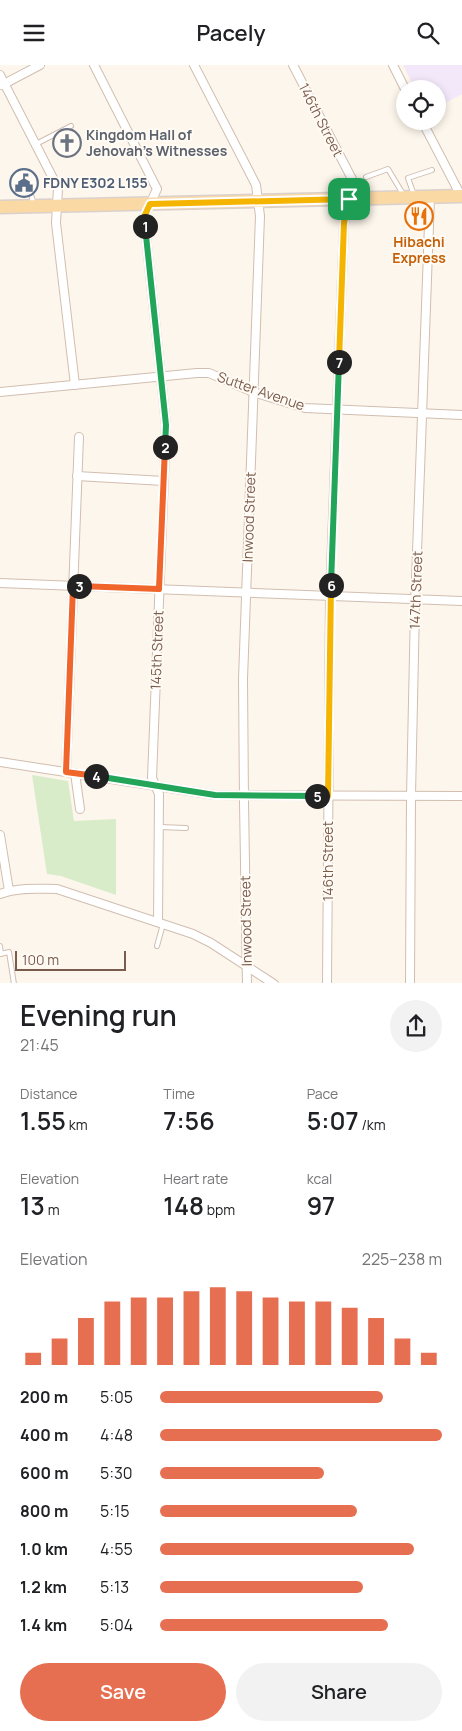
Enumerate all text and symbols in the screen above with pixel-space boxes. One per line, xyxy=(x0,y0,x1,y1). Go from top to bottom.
text: Pacely xyxy=(196,18,266,48)
icon: menu xyxy=(20,19,48,47)
icon: search xyxy=(414,19,442,47)
street label: 146th Street xyxy=(295,80,348,160)
map controls xyxy=(396,80,446,130)
button: locate xyxy=(396,80,446,130)
place label: Kingdom Hall of Jehovah's Witnesses xyxy=(86,125,228,160)
church icon: Kingdom Hall of Jehovah's Witnesses xyxy=(52,128,82,158)
public building icon: FDNY E302 L155 xyxy=(9,168,39,198)
place label: FDNY E302 L155 xyxy=(43,173,148,192)
pin xyxy=(328,178,370,220)
icon: arrive xyxy=(335,185,363,213)
restaurant icon: Hibachi Express xyxy=(404,201,434,231)
pin: 1 xyxy=(132,213,158,239)
text: 1 xyxy=(142,217,149,236)
place label: Hibachi Express xyxy=(392,232,446,267)
pin: 7 xyxy=(326,349,352,375)
text: 7 xyxy=(336,353,343,372)
street label: Sutter Avenue xyxy=(215,367,307,414)
pin: 2 xyxy=(152,435,178,459)
text: 2 xyxy=(161,438,170,457)
street label: Inwood Street xyxy=(237,471,260,563)
street label: 147th Street xyxy=(405,550,426,630)
pin: 3 xyxy=(66,573,92,599)
pin: 6 xyxy=(318,573,344,597)
text: 6 xyxy=(327,576,336,595)
text: 3 xyxy=(75,577,84,596)
street label: 145th Street xyxy=(146,609,167,690)
pin: 4 xyxy=(84,763,108,789)
text: 4 xyxy=(92,767,101,786)
pin: 5 xyxy=(304,783,330,809)
text: 5 xyxy=(313,787,322,806)
street label: 146th Street xyxy=(318,820,337,901)
street label: Inwood Street xyxy=(235,875,256,967)
scale bar xyxy=(15,949,126,972)
text: 100 m xyxy=(22,950,59,969)
text: Evening run xyxy=(20,996,177,1034)
button: share xyxy=(390,1000,442,1052)
text: 21:45 xyxy=(20,1034,59,1056)
text: Distance xyxy=(20,1084,77,1103)
text: Time xyxy=(163,1084,195,1103)
text: Pace xyxy=(307,1084,338,1103)
text: 1.55 xyxy=(20,1103,66,1138)
text: 7:56 xyxy=(163,1103,215,1138)
text: 5:07 xyxy=(307,1103,359,1138)
text: km xyxy=(66,1115,88,1134)
text: /km xyxy=(359,1115,386,1134)
text: Elevation xyxy=(20,1169,79,1188)
text: Heart rate xyxy=(163,1169,228,1188)
text: kcal xyxy=(307,1169,332,1188)
text: 13 xyxy=(20,1188,45,1223)
text: 148 xyxy=(163,1188,204,1223)
text: 97 xyxy=(307,1188,335,1223)
text: m xyxy=(45,1200,60,1219)
text: bpm xyxy=(204,1200,235,1219)
text: Elevation xyxy=(20,1248,88,1270)
text: 225–238 m xyxy=(362,1248,442,1270)
text: 200 m xyxy=(20,1386,68,1408)
text: 5:05 xyxy=(100,1386,133,1408)
text: 400 m xyxy=(20,1424,68,1446)
text: 4:48 xyxy=(100,1424,133,1446)
text: 600 m xyxy=(20,1462,69,1484)
text: 5:30 xyxy=(100,1462,133,1484)
text: 800 m xyxy=(20,1500,68,1522)
text: 5:15 xyxy=(100,1500,130,1522)
text: 1.0 km xyxy=(20,1538,68,1560)
text: 4:55 xyxy=(100,1538,133,1560)
text: 1.2 km xyxy=(20,1576,67,1598)
text: 5:13 xyxy=(100,1576,129,1598)
text: 1.4 km xyxy=(20,1614,67,1636)
text: 5:04 xyxy=(100,1614,133,1636)
button: Save xyxy=(20,1663,226,1721)
button: Share xyxy=(236,1663,442,1721)

